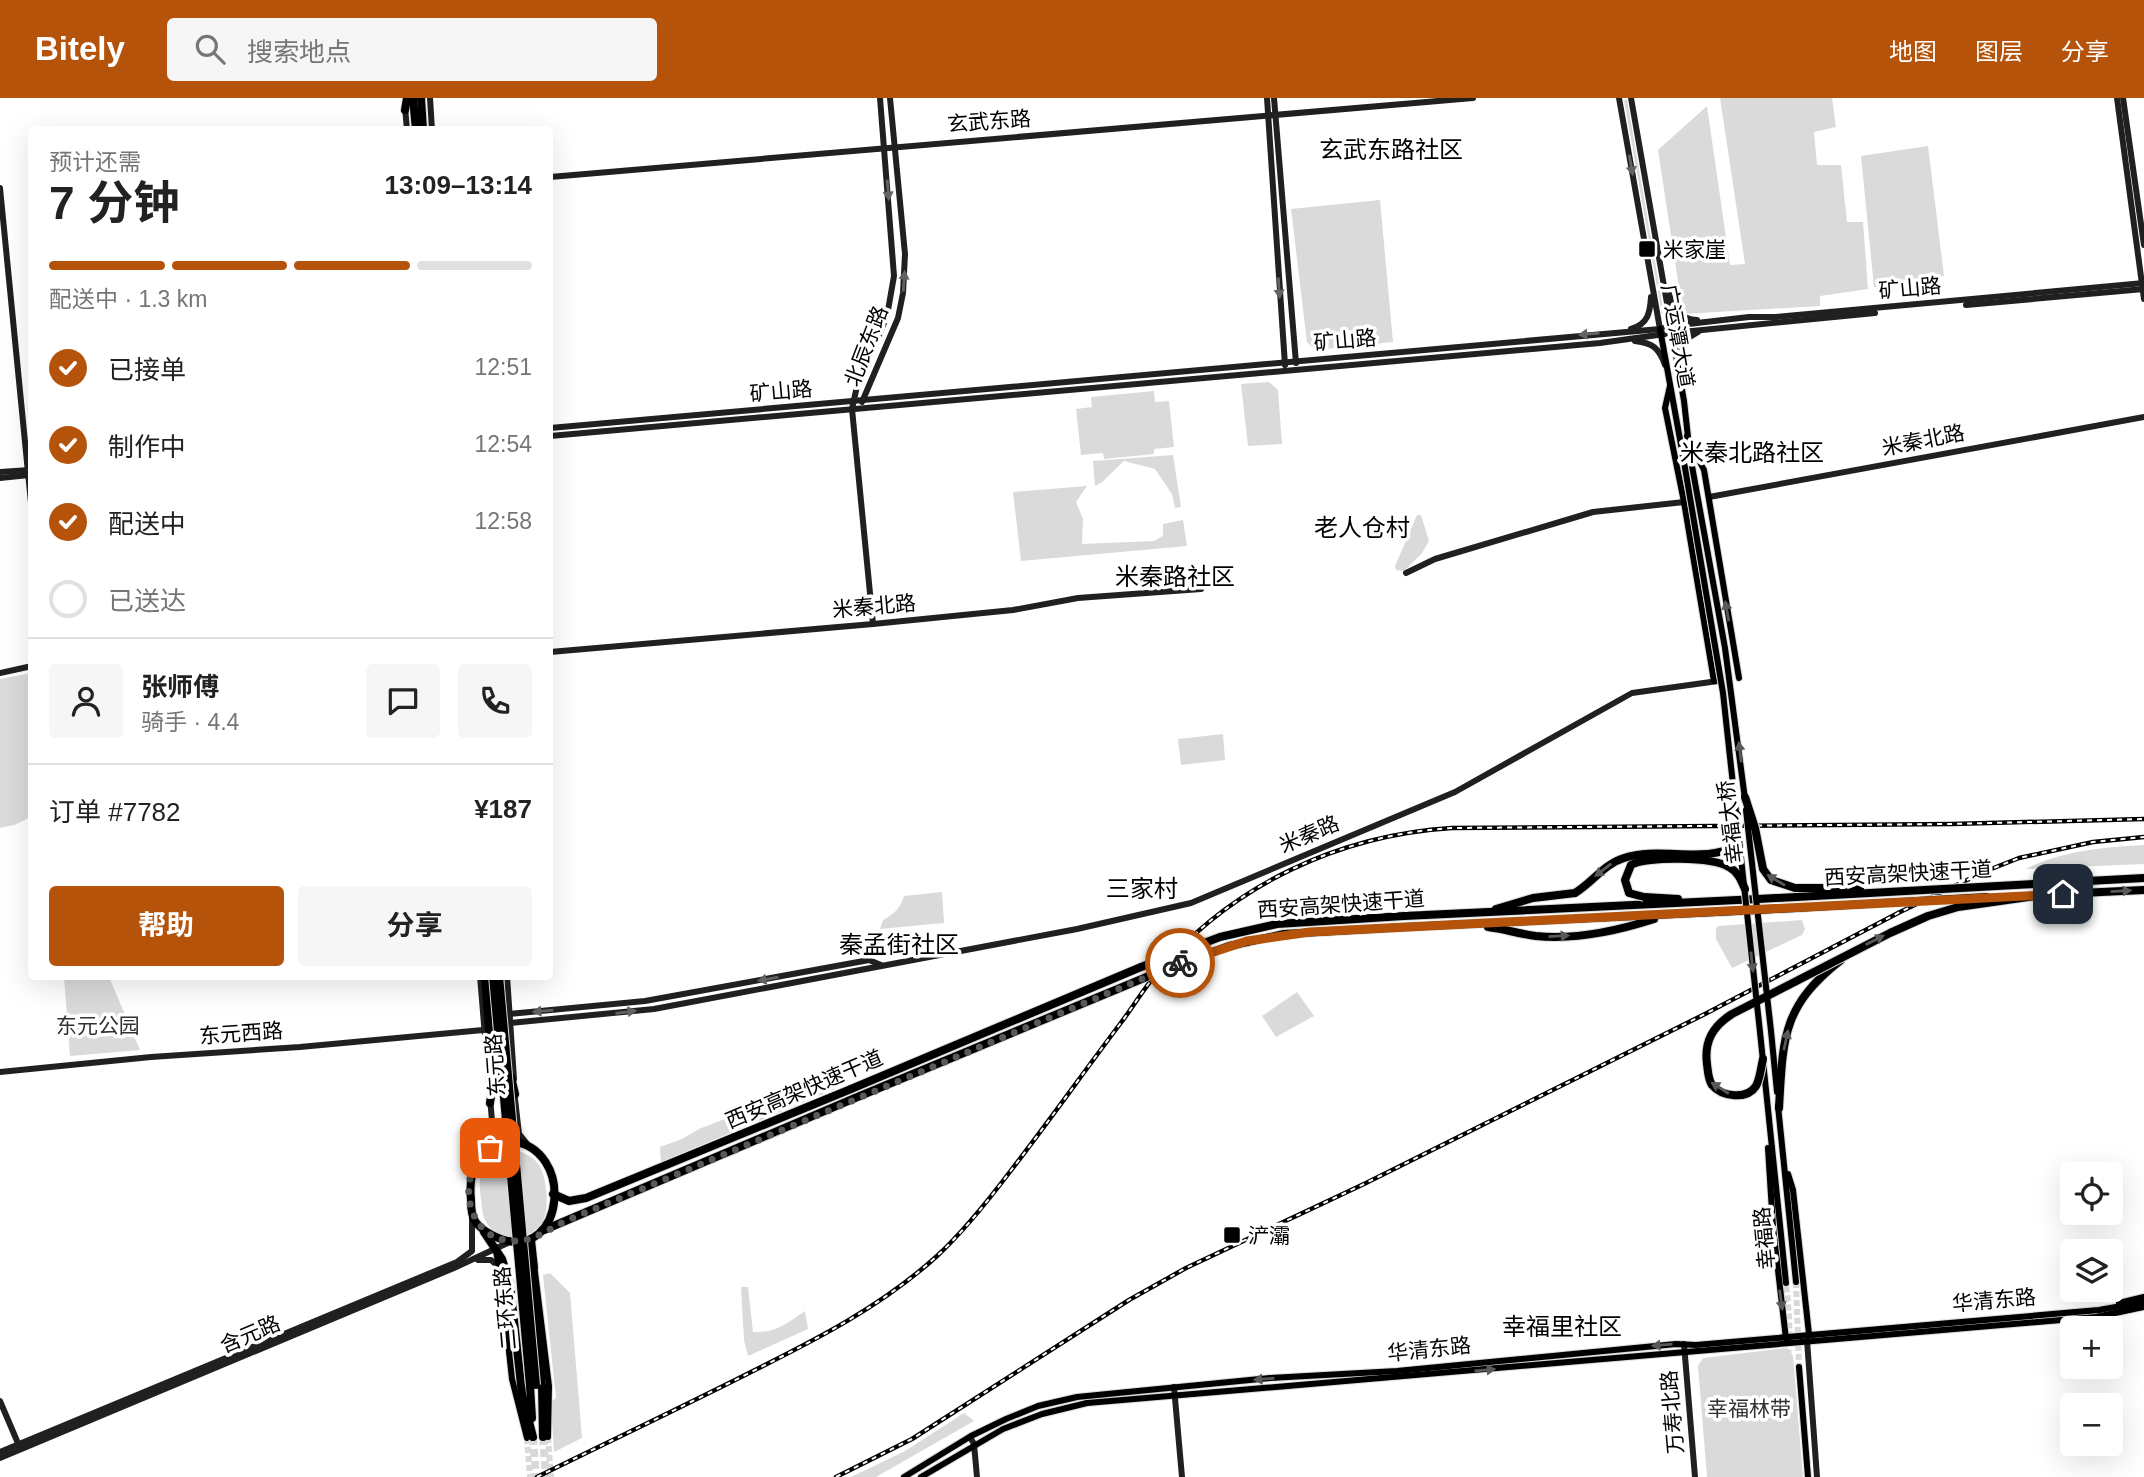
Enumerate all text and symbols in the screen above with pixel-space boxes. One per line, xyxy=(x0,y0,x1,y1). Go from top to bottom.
search box xyxy=(167,18,657,81)
text: Bitely xyxy=(35,30,125,67)
icon: search xyxy=(191,30,229,68)
text: 搜索地点 xyxy=(247,37,351,67)
text: 地图 xyxy=(1889,38,1937,65)
text: 图层 xyxy=(1975,38,2023,65)
text: 分享 xyxy=(2061,38,2109,65)
street label: 玄武东路 xyxy=(946,107,1032,135)
district label: 玄武东路社区 xyxy=(1319,136,1463,163)
text: 预计还需 xyxy=(49,149,141,175)
one-way arrow xyxy=(1626,154,1637,176)
text: 13:09–13:14 xyxy=(385,170,532,200)
text: 7 分钟 xyxy=(49,177,179,229)
one-way arrow xyxy=(883,180,894,202)
place label: 米家崖 xyxy=(1663,238,1726,261)
marker: 米家崖 xyxy=(1637,239,1657,259)
one-way arrow xyxy=(899,269,910,291)
street label: 矿山路 xyxy=(1878,274,1942,302)
one-way arrow xyxy=(1274,278,1285,300)
street label: 广运潭大道 xyxy=(1658,282,1698,390)
text: 配送中 · 1.3 km xyxy=(49,286,207,312)
street label: 北辰东路 xyxy=(840,303,892,389)
street label: 矿山路 xyxy=(1313,326,1377,354)
one-way arrow xyxy=(1577,329,1599,340)
icon: check xyxy=(49,349,87,387)
text: 12:51 xyxy=(474,354,532,380)
text: 已接单 xyxy=(108,355,186,385)
street label: 矿山路 xyxy=(749,377,813,405)
street label: 米秦北路 xyxy=(1880,421,1966,459)
icon: check xyxy=(49,426,87,464)
text: 12:54 xyxy=(474,431,532,457)
text: 制作中 xyxy=(108,432,186,462)
district label: 米秦北路社区 xyxy=(1680,439,1824,466)
icon: check xyxy=(49,503,87,541)
text: 12:58 xyxy=(474,508,532,534)
text: 配送中 xyxy=(108,509,186,539)
district label: 老人仓村 xyxy=(1314,514,1410,541)
district label: 米秦路社区 xyxy=(1115,563,1235,590)
text: 已送达 xyxy=(108,586,186,616)
street label: 米秦北路 xyxy=(831,591,917,621)
one-way arrow xyxy=(1721,600,1732,622)
button: person xyxy=(49,664,123,738)
button: chat xyxy=(366,664,440,738)
button: phone xyxy=(458,664,532,738)
text: 张师傅 xyxy=(141,672,219,702)
text: 骑手 · 4.4 xyxy=(141,709,239,735)
one-way arrow xyxy=(1734,741,1745,763)
street label: 幸福大桥 xyxy=(1713,779,1747,865)
text: ¥187 xyxy=(474,794,532,824)
text: 订单 #7782 xyxy=(49,797,181,827)
street label: 米秦路 xyxy=(1276,811,1342,857)
street label: 西安高架快速干道 xyxy=(1824,857,1992,889)
one-way arrow xyxy=(1595,863,1613,878)
pin xyxy=(2033,864,2093,924)
one-way arrow xyxy=(1766,874,1786,887)
district label: 三家村 xyxy=(1106,875,1178,902)
icon: home xyxy=(2044,875,2082,913)
one-way arrow xyxy=(2110,885,2132,896)
button: 帮助 xyxy=(49,886,284,966)
button: 分享 xyxy=(298,886,532,966)
street label: 西安高架快速干道 xyxy=(1256,887,1426,921)
courier xyxy=(1145,928,1215,998)
one-way arrow xyxy=(1548,930,1570,941)
district label: 秦孟街社区 xyxy=(839,931,959,958)
one-way arrow xyxy=(1866,935,1886,947)
icon: bike xyxy=(1161,944,1199,982)
one-way arrow xyxy=(1747,951,1758,973)
one-way arrow xyxy=(757,974,779,985)
one-way arrow xyxy=(532,1006,554,1017)
one-way arrow xyxy=(616,1007,638,1018)
park label: 东元公园 xyxy=(56,1014,140,1037)
street label: 东元西路 xyxy=(198,1019,284,1047)
one-way arrow xyxy=(1780,1029,1791,1051)
street label: 东元路 xyxy=(481,1033,509,1097)
street label: 西安高架快速干道 xyxy=(722,1046,886,1132)
one-way arrow xyxy=(1710,1082,1730,1095)
pin xyxy=(460,1118,520,1178)
icon: bag xyxy=(471,1129,509,1167)
map controls xyxy=(2060,1162,2123,1456)
button: locate xyxy=(2060,1162,2123,1225)
street label: 幸福路 xyxy=(1750,1206,1778,1270)
place label: 浐灞 xyxy=(1248,1224,1290,1247)
marker: 浐灞 xyxy=(1222,1225,1242,1245)
button: layers xyxy=(2060,1239,2123,1302)
street label: 二环东路 xyxy=(490,1265,520,1351)
street label: 华清东路 xyxy=(1951,1285,2037,1315)
one-way arrow xyxy=(1776,1289,1787,1311)
street label: 含元路 xyxy=(217,1311,283,1357)
district label: 幸福里社区 xyxy=(1502,1313,1622,1340)
button: + xyxy=(2060,1316,2123,1379)
street label: 华清东路 xyxy=(1386,1333,1472,1365)
one-way arrow xyxy=(1650,1340,1672,1351)
one-way arrow xyxy=(1475,1364,1497,1375)
street label: 万寿北路 xyxy=(1657,1369,1687,1455)
one-way arrow xyxy=(1253,1374,1275,1385)
button: − xyxy=(2060,1393,2123,1456)
park label: 幸福林带 xyxy=(1707,1397,1791,1420)

